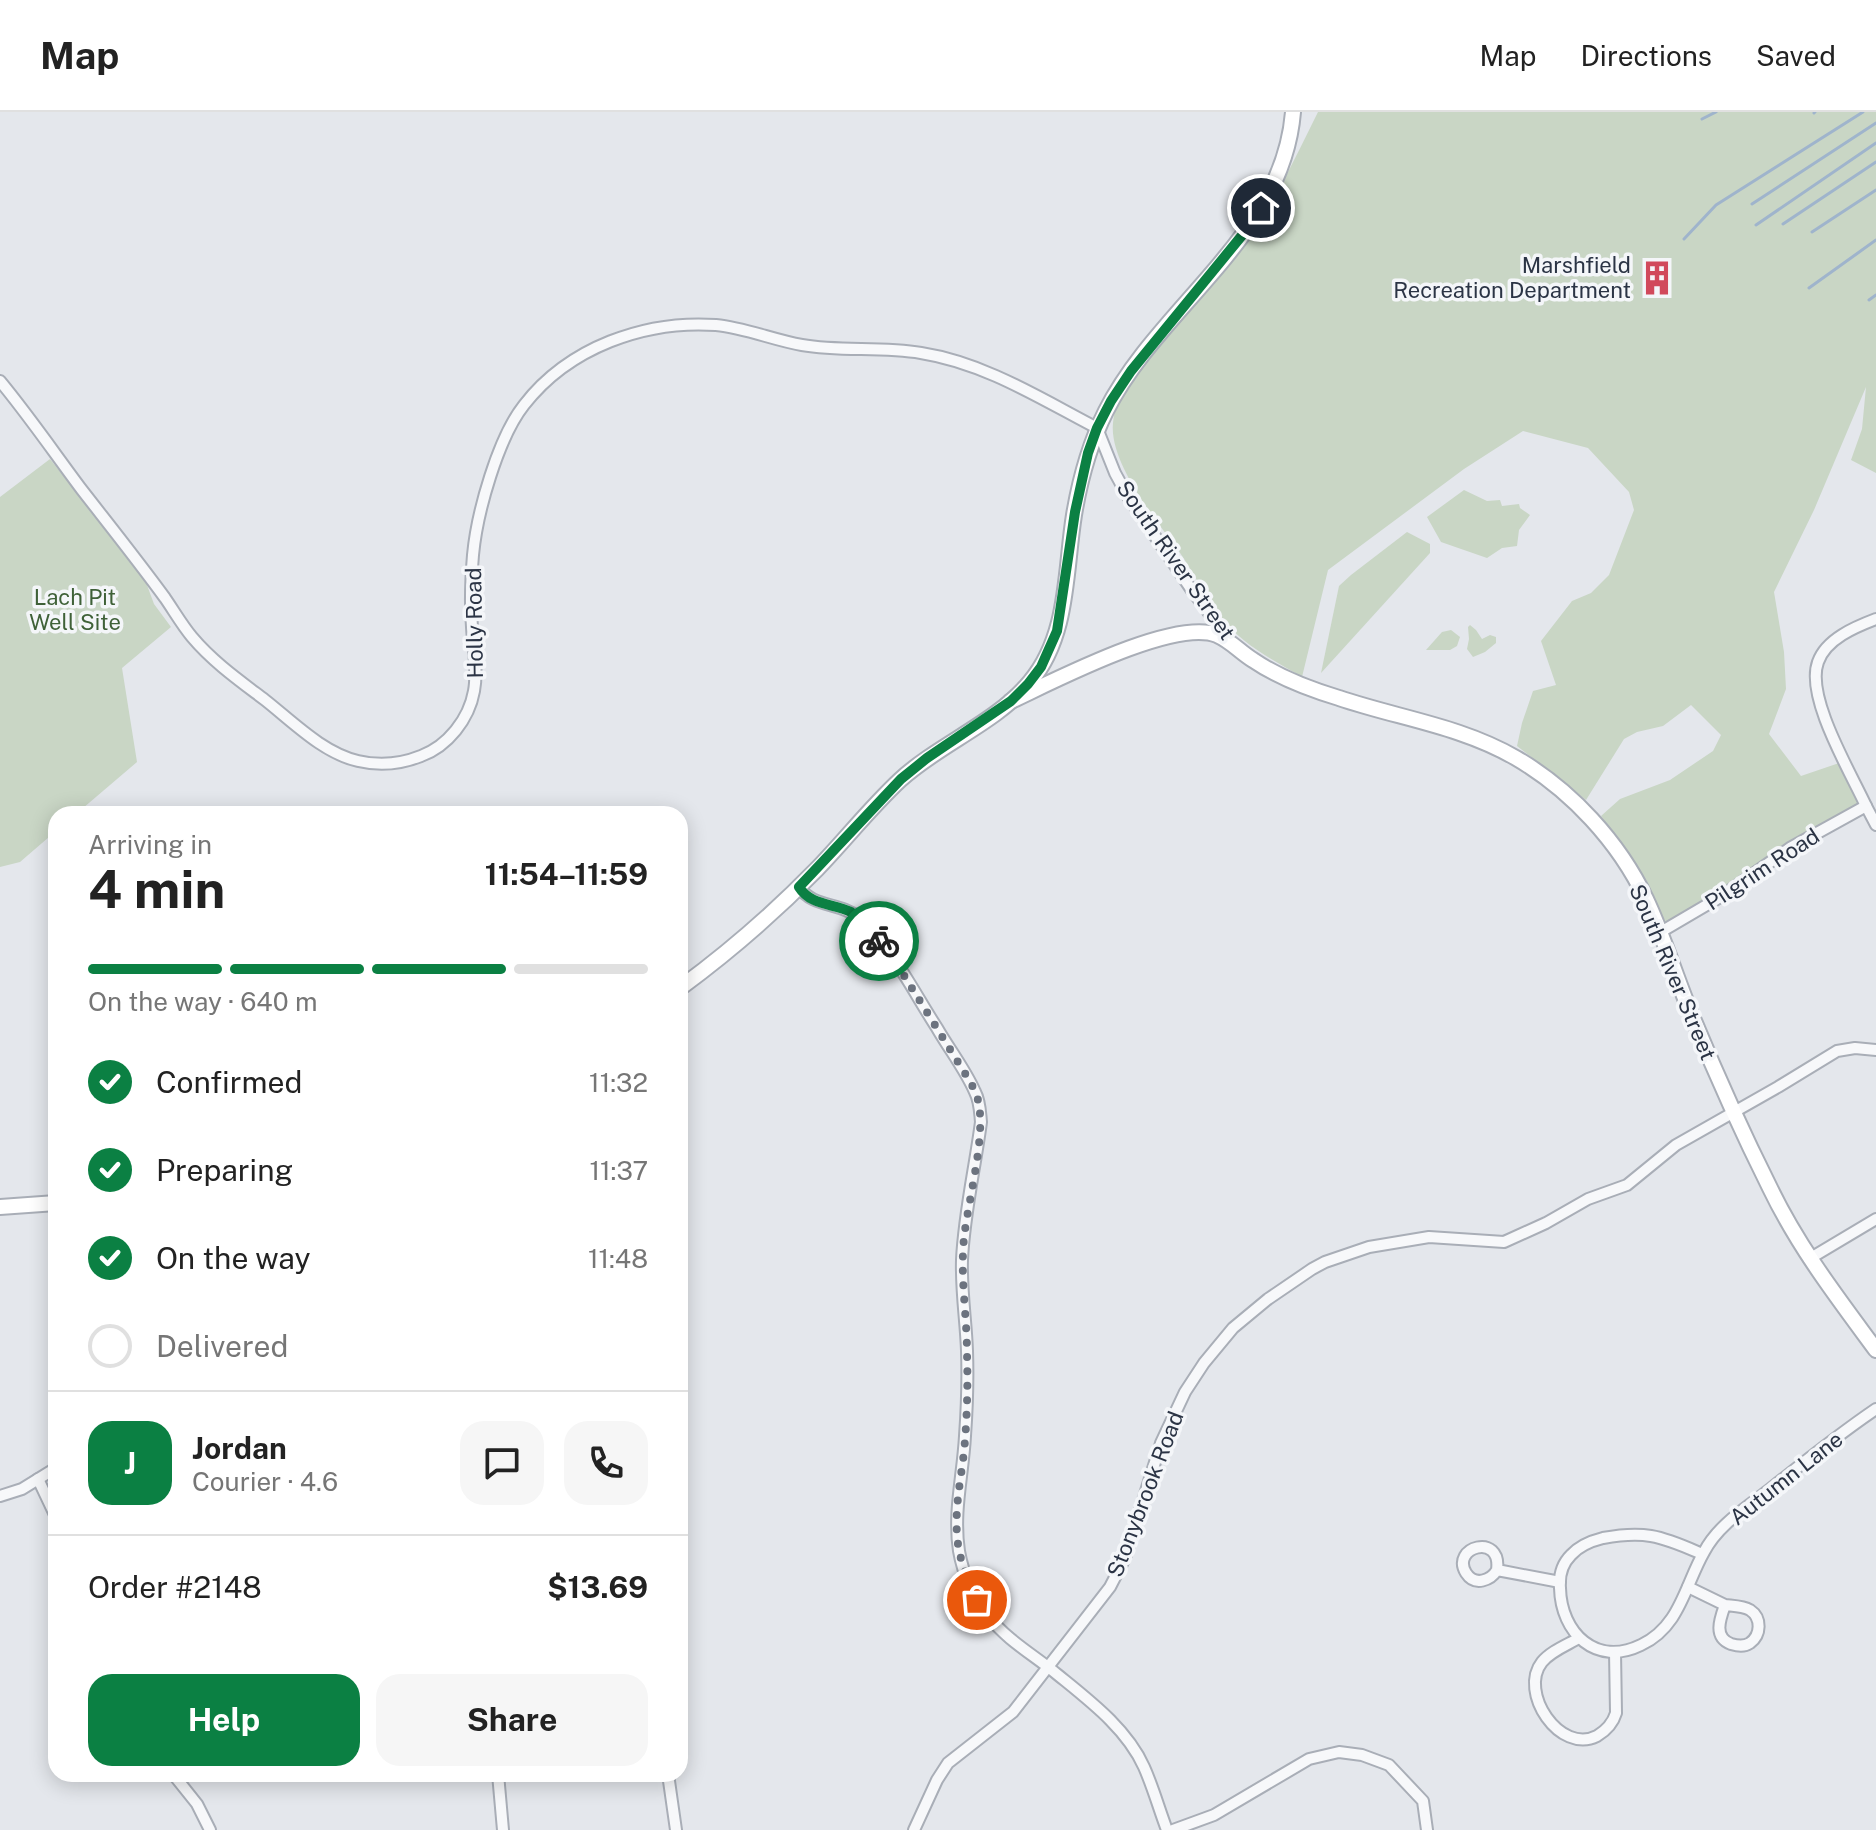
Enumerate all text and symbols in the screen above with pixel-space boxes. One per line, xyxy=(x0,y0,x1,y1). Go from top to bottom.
text: Map xyxy=(40,33,119,78)
text: Map xyxy=(1480,39,1536,72)
text: Directions xyxy=(1580,39,1712,72)
text: Saved xyxy=(1756,39,1836,72)
pin xyxy=(1227,174,1295,242)
icon: home xyxy=(1239,186,1283,230)
place label: Marshfield Recreation Department xyxy=(1393,252,1631,303)
building icon: Marshfield Recreation Department xyxy=(1638,259,1676,297)
street label: South River Street xyxy=(1111,475,1241,645)
street label: Holly Road xyxy=(460,567,488,679)
park label: Lach Pit Well Site xyxy=(29,584,121,635)
street label: Pilgrim Road xyxy=(1700,822,1824,916)
text: Arriving in xyxy=(88,829,212,860)
text: 11:54–11:59 xyxy=(485,856,648,892)
text: 4 min xyxy=(88,859,225,920)
street label: South River Street xyxy=(1624,880,1722,1064)
courier xyxy=(839,901,919,981)
icon: bike xyxy=(857,919,901,963)
text: On the way · 640 m xyxy=(88,986,317,1017)
icon: check xyxy=(88,1060,132,1104)
text: Confirmed xyxy=(156,1064,302,1100)
text: 11:32 xyxy=(589,1067,648,1098)
icon: check xyxy=(88,1148,132,1192)
text: Preparing xyxy=(156,1152,293,1188)
text: 11:37 xyxy=(589,1155,648,1186)
icon: check xyxy=(88,1236,132,1280)
text: On the way xyxy=(156,1240,310,1276)
text: 11:48 xyxy=(588,1243,648,1274)
text: Delivered xyxy=(156,1328,288,1364)
street label: Stonybrook Road xyxy=(1101,1407,1189,1581)
button: chat xyxy=(460,1421,544,1505)
button: phone xyxy=(564,1421,648,1505)
street label: Autumn Lane xyxy=(1724,1426,1848,1530)
text: Jordan xyxy=(192,1430,287,1466)
text: J xyxy=(124,1445,136,1481)
text: Courier · 4.6 xyxy=(192,1466,338,1497)
pin xyxy=(943,1566,1011,1634)
text: Order #2148 xyxy=(88,1569,262,1605)
text: $13.69 xyxy=(547,1569,648,1605)
icon: bag xyxy=(955,1578,999,1622)
button: Help xyxy=(88,1674,360,1766)
button: Share xyxy=(376,1674,648,1766)

